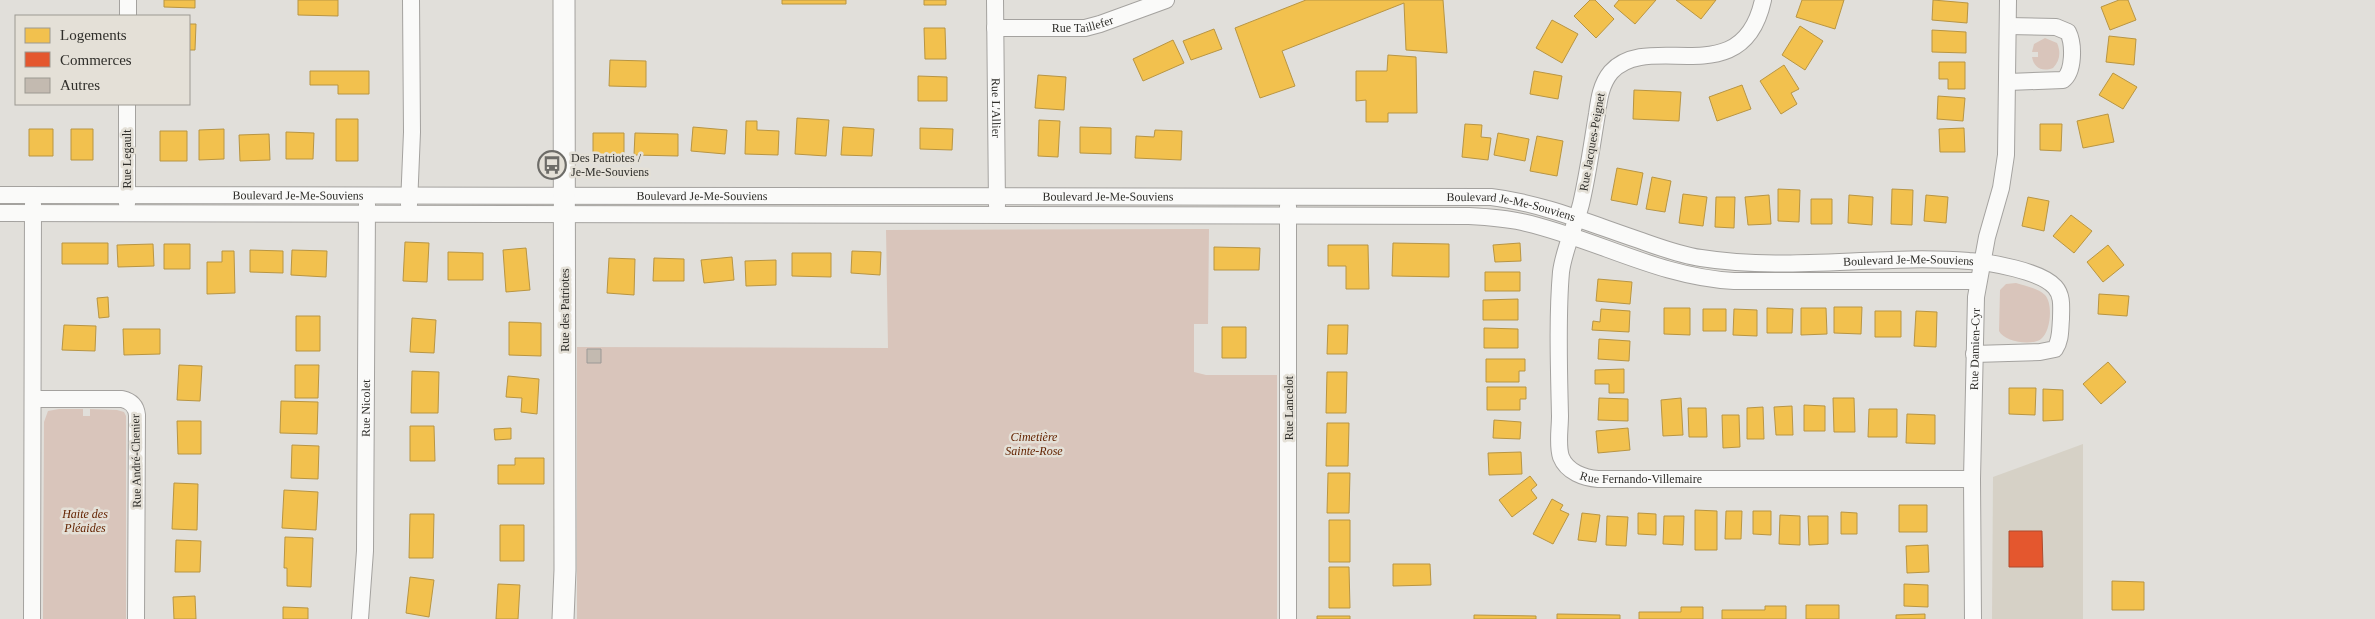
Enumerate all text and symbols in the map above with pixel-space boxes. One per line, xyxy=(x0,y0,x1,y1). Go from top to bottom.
street label: Rue Taillefer xyxy=(1052,13,1115,35)
legend xyxy=(15,15,190,105)
text: Logements xyxy=(60,27,127,43)
text: Commerces xyxy=(60,52,132,68)
text: Autres xyxy=(60,77,100,93)
street label: Rue L'Allier xyxy=(989,78,1003,138)
street label: Rue Jacques-Peignet xyxy=(1576,91,1608,192)
street label: Rue Legault xyxy=(120,129,134,188)
bus stop icon: Des Patriotes / Je-Me-Souviens xyxy=(537,150,567,180)
place label: Des Patriotes / Je-Me-Souviens xyxy=(571,151,649,179)
street label: Boulevard Je-Me-Souviens xyxy=(232,188,364,202)
street label: Boulevard Je-Me-Souviens xyxy=(636,189,768,203)
street label: Boulevard Je-Me-Souviens xyxy=(1042,189,1174,204)
street label: Boulevard Je-Me-Souviens xyxy=(1446,190,1577,224)
street label: Boulevard Je-Me-Souviens xyxy=(1843,252,1975,269)
street label: Rue des Patriotes xyxy=(558,268,572,352)
street label: Rue Damien-Cyr xyxy=(1967,308,1983,390)
street label: Rue Lancelot xyxy=(1282,375,1296,440)
street label: Rue Nicolet xyxy=(359,379,373,437)
street label: Rue André-Chenier xyxy=(128,414,144,508)
park label: Cimetière Sainte-Rose xyxy=(1005,430,1063,458)
street label: Rue Fernando-Villemaire xyxy=(1578,468,1702,486)
park label: Haite des Pléaides xyxy=(61,507,108,535)

